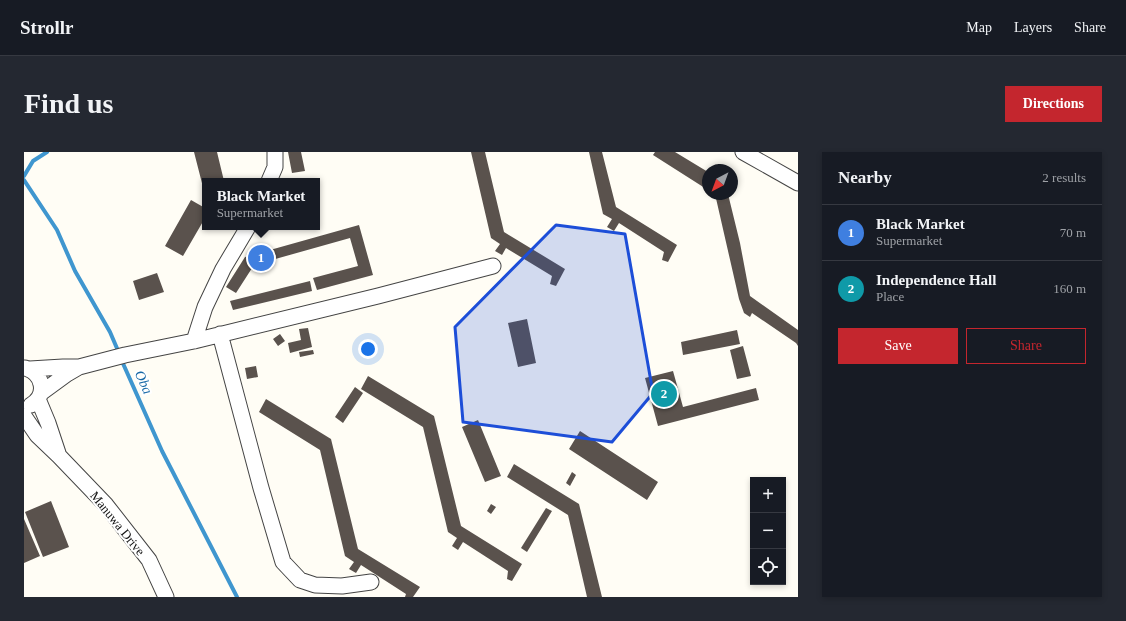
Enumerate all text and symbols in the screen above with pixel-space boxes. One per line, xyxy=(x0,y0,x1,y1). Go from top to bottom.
text: Strollr xyxy=(20,17,73,38)
text: Map xyxy=(966,20,992,35)
text: Layers xyxy=(1014,20,1052,35)
text: Share xyxy=(1074,20,1106,35)
button: Directions xyxy=(1005,86,1102,122)
text: Find us xyxy=(24,88,114,119)
north arrow xyxy=(702,164,738,200)
text: Nearby xyxy=(838,168,892,187)
text: 2 results xyxy=(1042,170,1086,185)
popup xyxy=(202,178,320,230)
text: Black Market xyxy=(217,188,305,204)
text: Supermarket xyxy=(217,205,283,220)
text: Black Market xyxy=(876,216,965,232)
text: 1 xyxy=(848,225,854,240)
text: 70 m xyxy=(1060,225,1086,240)
text: Supermarket xyxy=(876,233,942,248)
pin: 1 xyxy=(248,243,274,273)
text: Independence Hall xyxy=(876,272,996,288)
text: 2 xyxy=(848,281,854,296)
text: 160 m xyxy=(1053,281,1086,296)
text: Place xyxy=(876,289,904,304)
button: Save xyxy=(838,328,958,364)
button: Share xyxy=(966,328,1086,364)
your location xyxy=(358,339,378,359)
water label: Oba xyxy=(132,368,155,396)
pin: 2 xyxy=(651,379,677,409)
map controls xyxy=(750,477,786,585)
button: + xyxy=(750,477,786,513)
street label: Manuwa Drive xyxy=(87,488,148,559)
button: − xyxy=(750,513,786,549)
button: locate xyxy=(750,549,786,585)

